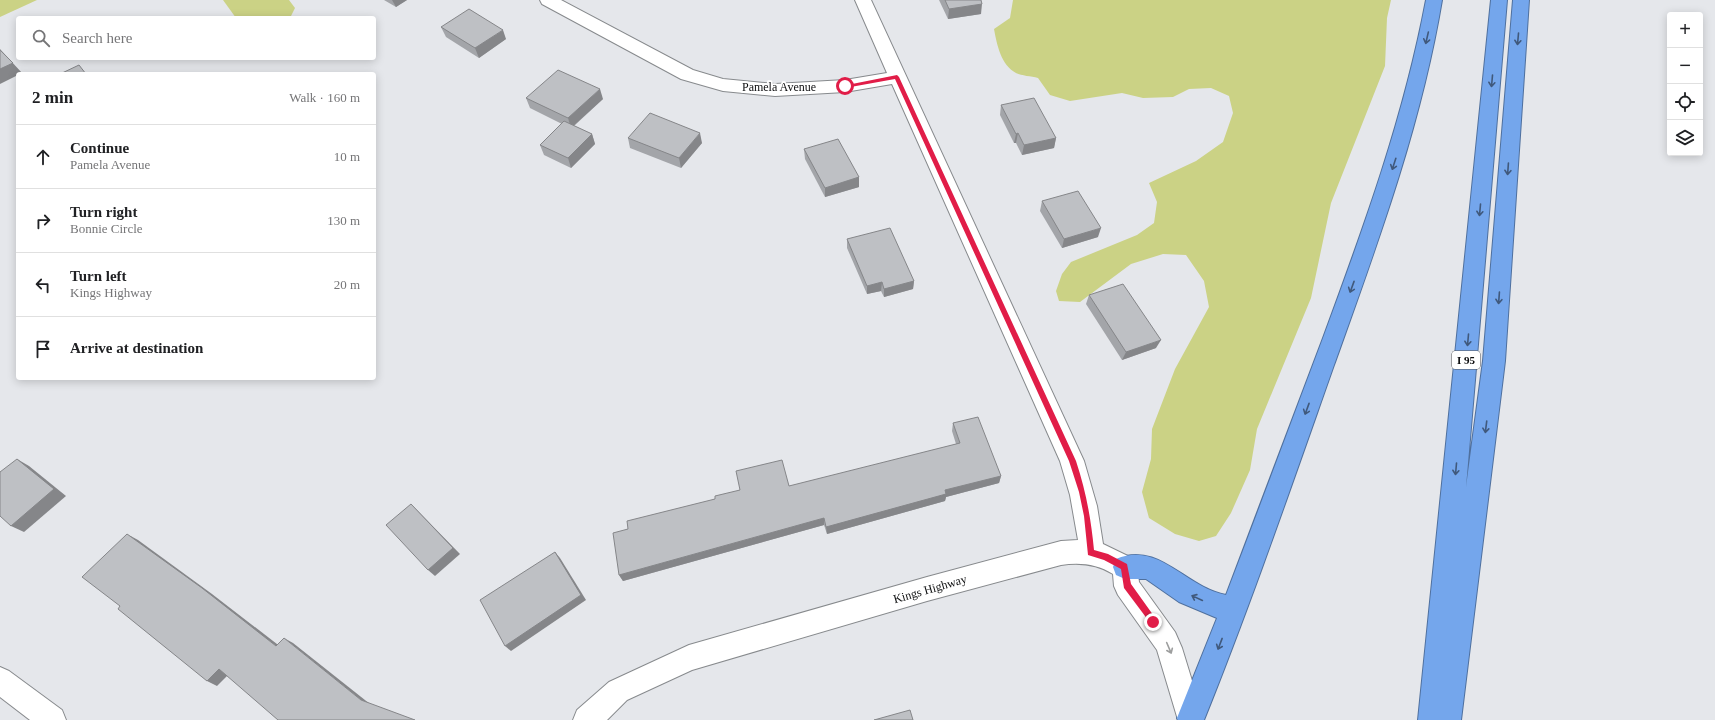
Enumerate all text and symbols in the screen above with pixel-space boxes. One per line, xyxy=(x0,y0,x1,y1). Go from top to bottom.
map controls xyxy=(1667,12,1703,156)
button: + xyxy=(1667,12,1703,48)
search box xyxy=(16,16,376,60)
icon: search xyxy=(30,27,52,49)
text: Search here xyxy=(62,30,132,46)
one-way arrow xyxy=(1423,32,1431,45)
one-way arrow xyxy=(1514,32,1521,45)
button: − xyxy=(1667,48,1703,84)
one-way arrow xyxy=(1488,74,1495,87)
route start xyxy=(836,77,854,95)
street label: Pamela Avenue xyxy=(742,80,816,94)
button: locate xyxy=(1667,84,1703,120)
text: 2 min xyxy=(32,88,73,107)
text: Walk · 160 m xyxy=(289,90,360,105)
button: layers xyxy=(1667,120,1703,156)
text: Continue xyxy=(70,140,129,156)
icon: ahead xyxy=(32,146,54,168)
text: 10 m xyxy=(334,149,360,164)
text: Pamela Avenue xyxy=(70,157,150,172)
one-way arrow xyxy=(1390,157,1397,170)
one-way arrow xyxy=(1505,162,1512,175)
one-way arrow xyxy=(1476,203,1483,216)
text: Turn right xyxy=(70,204,137,220)
icon: right xyxy=(32,210,54,232)
text: 130 m xyxy=(327,213,360,228)
text: Bonnie Circle xyxy=(70,221,143,236)
text: Turn left xyxy=(70,268,127,284)
icon: left xyxy=(32,274,54,296)
text: 20 m xyxy=(334,277,360,292)
one-way arrow xyxy=(1347,281,1355,293)
text: Kings Highway xyxy=(70,285,152,300)
one-way arrow xyxy=(1495,291,1502,304)
one-way arrow xyxy=(1464,333,1471,346)
icon: arrive xyxy=(32,338,54,360)
text: Arrive at destination xyxy=(70,340,203,356)
road number: I 95 xyxy=(1452,351,1480,369)
one-way arrow xyxy=(1303,403,1311,415)
one-way arrow xyxy=(1482,421,1490,434)
one-way arrow xyxy=(1452,462,1459,475)
street label: Kings Highway xyxy=(892,572,968,606)
one-way arrow xyxy=(1191,594,1203,601)
route end xyxy=(1144,613,1162,631)
one-way arrow xyxy=(1216,638,1224,650)
one-way arrow xyxy=(1166,642,1173,654)

